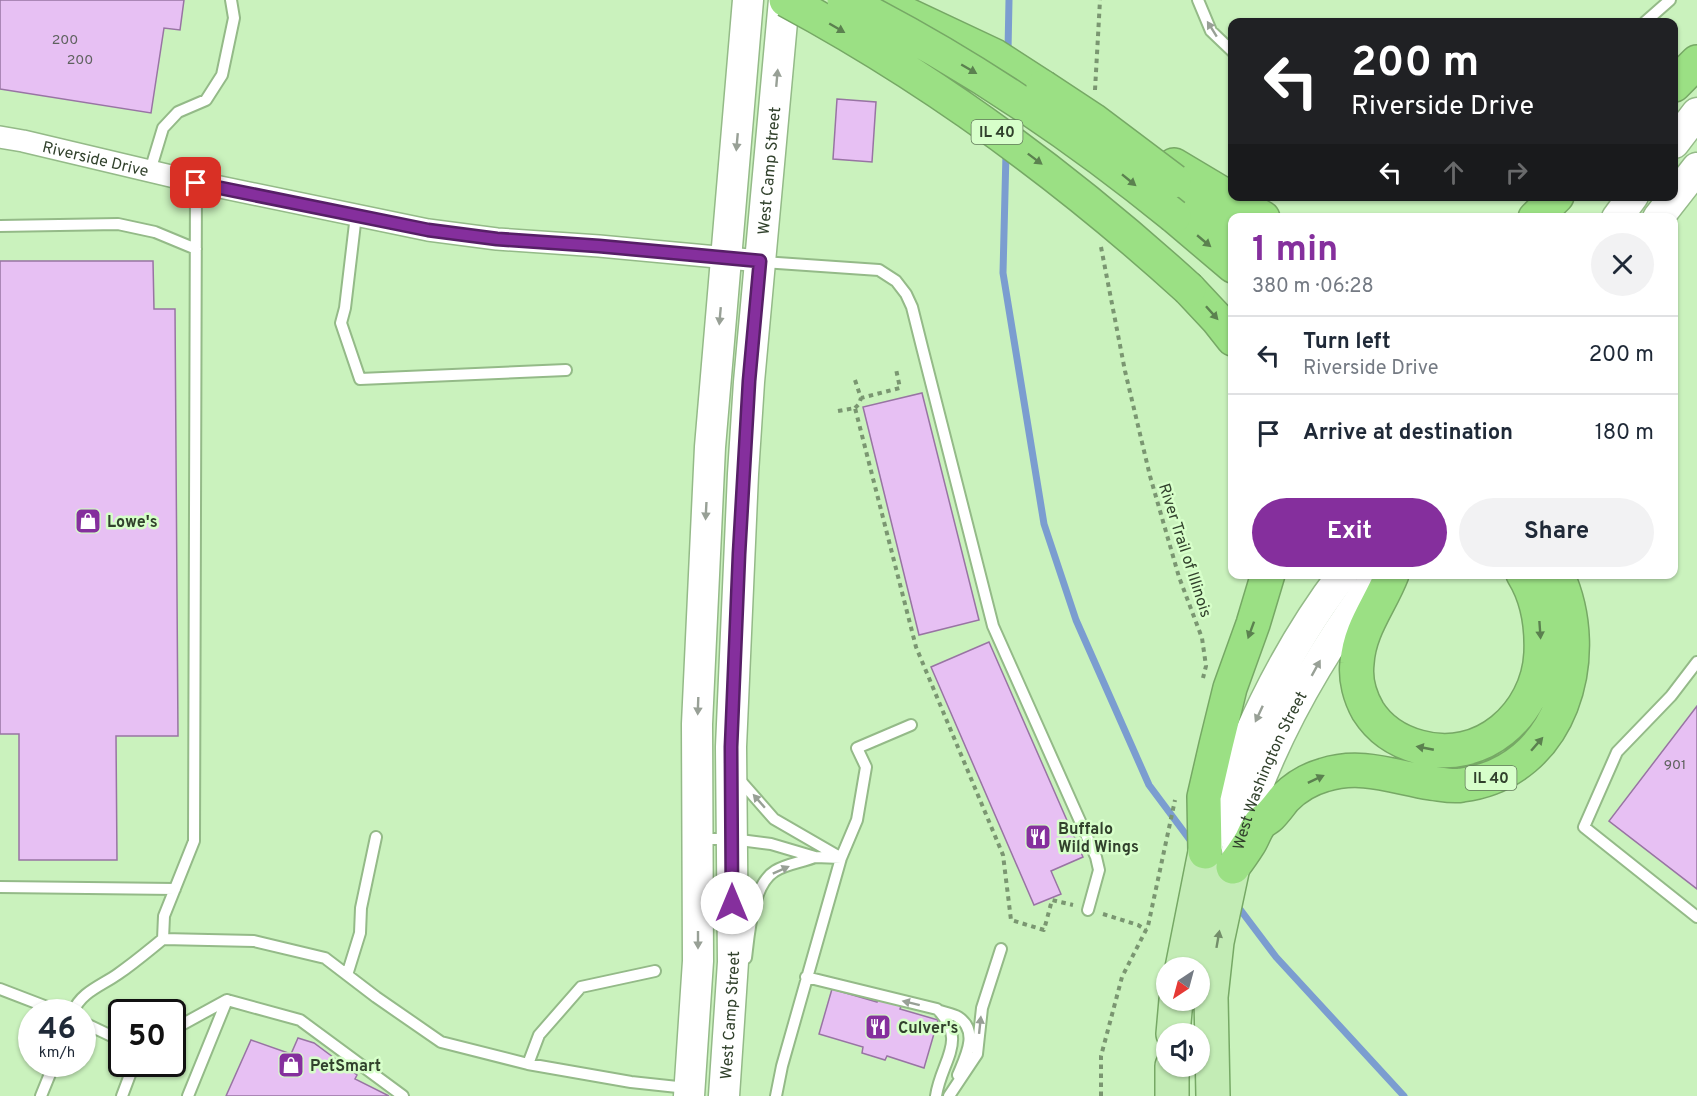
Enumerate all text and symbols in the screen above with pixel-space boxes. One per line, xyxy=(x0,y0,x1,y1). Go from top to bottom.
one-way arrow xyxy=(1206,20,1217,37)
one-way arrow xyxy=(829,23,845,34)
house number: 200 xyxy=(52,32,78,49)
text: 200 m xyxy=(1351,38,1479,91)
icon: left xyxy=(1252,42,1330,120)
house number: 200 xyxy=(67,52,93,69)
one-way arrow xyxy=(961,63,977,74)
one-way arrow xyxy=(773,68,782,87)
text: Riverside Drive xyxy=(1351,90,1534,124)
street label: West Camp Street xyxy=(755,106,786,236)
road number: IL 40 xyxy=(972,120,1022,144)
one-way arrow xyxy=(732,133,741,152)
street label: Riverside Drive xyxy=(40,138,150,182)
one-way arrow xyxy=(1027,153,1042,165)
icon: left xyxy=(1374,156,1407,189)
icon: ahead xyxy=(1437,156,1470,189)
icon: right xyxy=(1500,156,1533,189)
pin xyxy=(170,157,221,208)
icon: arrive xyxy=(179,166,212,199)
one-way arrow xyxy=(1121,173,1137,186)
text: 1 min xyxy=(1252,228,1338,274)
button: close xyxy=(1591,233,1654,296)
one-way arrow xyxy=(1196,234,1212,247)
text: 380 m · 06:28 xyxy=(1252,274,1374,300)
one-way arrow xyxy=(1205,305,1218,320)
one-way arrow xyxy=(715,307,725,326)
text: Turn left xyxy=(1303,329,1391,356)
icon: left xyxy=(1252,339,1285,372)
text: 200 m xyxy=(1589,342,1654,369)
text: Riverside Drive xyxy=(1303,356,1439,382)
icon: arrive xyxy=(1252,417,1285,450)
text: Arrive at destination xyxy=(1303,420,1513,447)
text: 180 m xyxy=(1595,420,1654,447)
street label: River Trail of Illinois xyxy=(1153,481,1215,620)
button: Exit xyxy=(1252,498,1447,567)
button: Share xyxy=(1459,498,1654,567)
one-way arrow xyxy=(702,501,711,520)
shop icon: Lowe's xyxy=(73,506,103,536)
place label: Lowe's xyxy=(107,513,158,533)
one-way arrow xyxy=(1535,620,1545,639)
one-way arrow xyxy=(1245,621,1255,639)
one-way arrow xyxy=(1311,660,1321,677)
street label: West Washington Street xyxy=(1229,688,1313,852)
one-way arrow xyxy=(693,696,703,715)
one-way arrow xyxy=(1253,705,1263,723)
one-way arrow xyxy=(1530,737,1543,752)
one-way arrow xyxy=(1416,743,1435,752)
house number: 901 xyxy=(1664,757,1686,774)
road number: IL 40 xyxy=(1466,766,1516,790)
one-way arrow xyxy=(1307,774,1324,783)
one-way arrow xyxy=(752,794,766,809)
place label: Buffalo Wild Wings xyxy=(1058,820,1139,858)
restaurant icon: Buffalo Wild Wings xyxy=(1023,822,1053,852)
one-way arrow xyxy=(772,865,790,875)
position arrow xyxy=(700,871,764,935)
one-way arrow xyxy=(1214,929,1223,948)
one-way arrow xyxy=(693,930,703,949)
street label: West Camp Street xyxy=(717,951,745,1080)
north arrow xyxy=(1156,957,1210,1011)
map controls xyxy=(1156,957,1210,1077)
one-way arrow xyxy=(902,997,920,1007)
speed limit sign: 50 xyxy=(108,999,186,1077)
text: 46 xyxy=(38,1012,76,1049)
restaurant icon: Culver's xyxy=(863,1012,893,1042)
one-way arrow xyxy=(975,1016,985,1035)
place label: Culver's xyxy=(898,1019,959,1039)
button: sound xyxy=(1156,1023,1210,1077)
text: km/h xyxy=(39,1044,75,1063)
shop icon: PetSmart xyxy=(276,1050,306,1080)
place label: PetSmart xyxy=(310,1057,381,1077)

